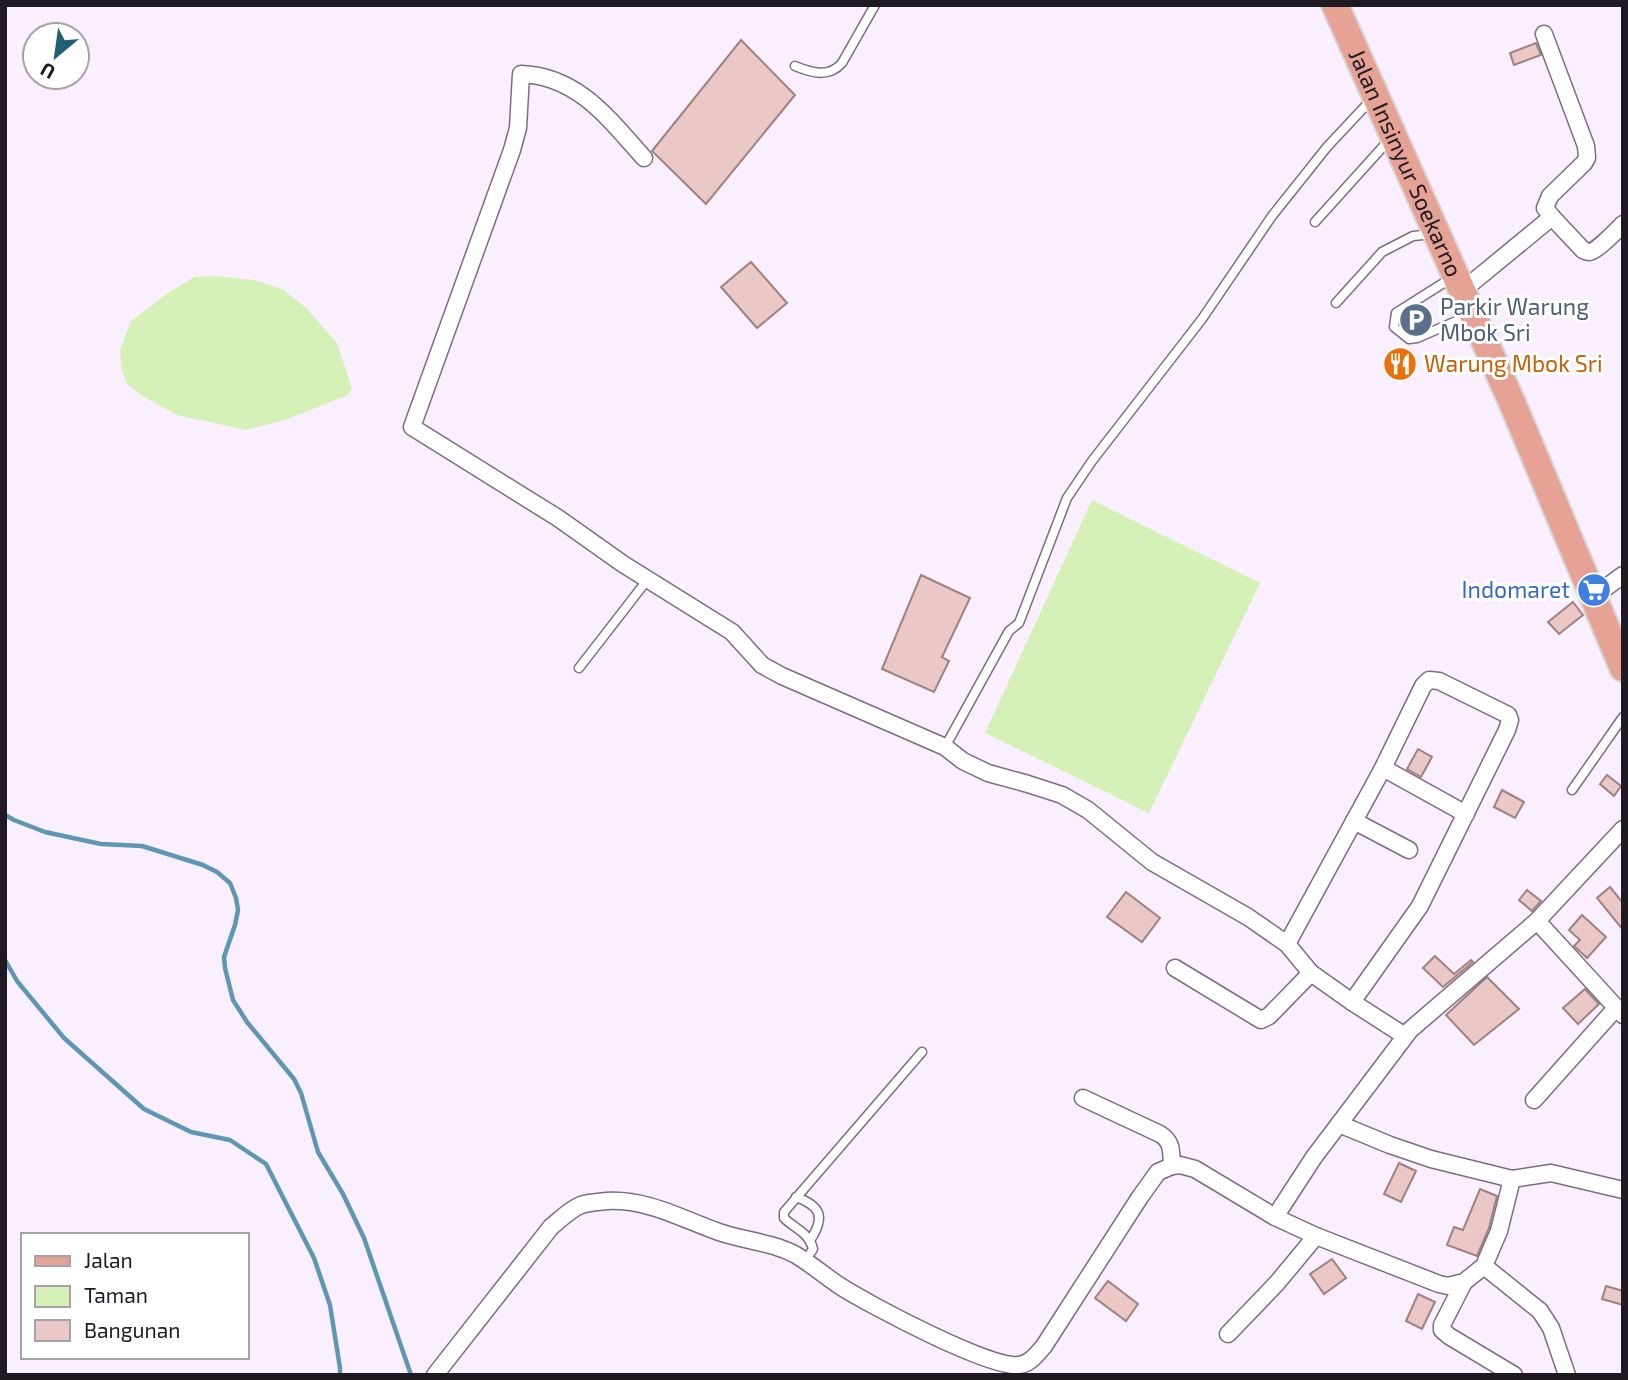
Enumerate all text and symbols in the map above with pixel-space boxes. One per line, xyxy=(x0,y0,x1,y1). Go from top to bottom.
north arrow xyxy=(21,21,91,91)
street label: Jalan Insinyur Soekarno xyxy=(1343,44,1469,281)
text: U xyxy=(36,58,59,85)
place label: Parkir Warung Mbok Sri xyxy=(1440,292,1589,346)
parking icon: Parkir Warung Mbok Sri xyxy=(1397,301,1435,339)
restaurant icon: Warung Mbok Sri xyxy=(1381,345,1419,383)
place label: Warung Mbok Sri xyxy=(1424,349,1603,377)
supermarket icon: Indomaret xyxy=(1575,571,1613,609)
place label: Indomaret xyxy=(1462,575,1570,603)
legend xyxy=(21,1233,248,1359)
text: Jalan xyxy=(84,1247,133,1272)
text: Taman xyxy=(84,1282,148,1307)
text: Bangunan xyxy=(84,1317,180,1342)

